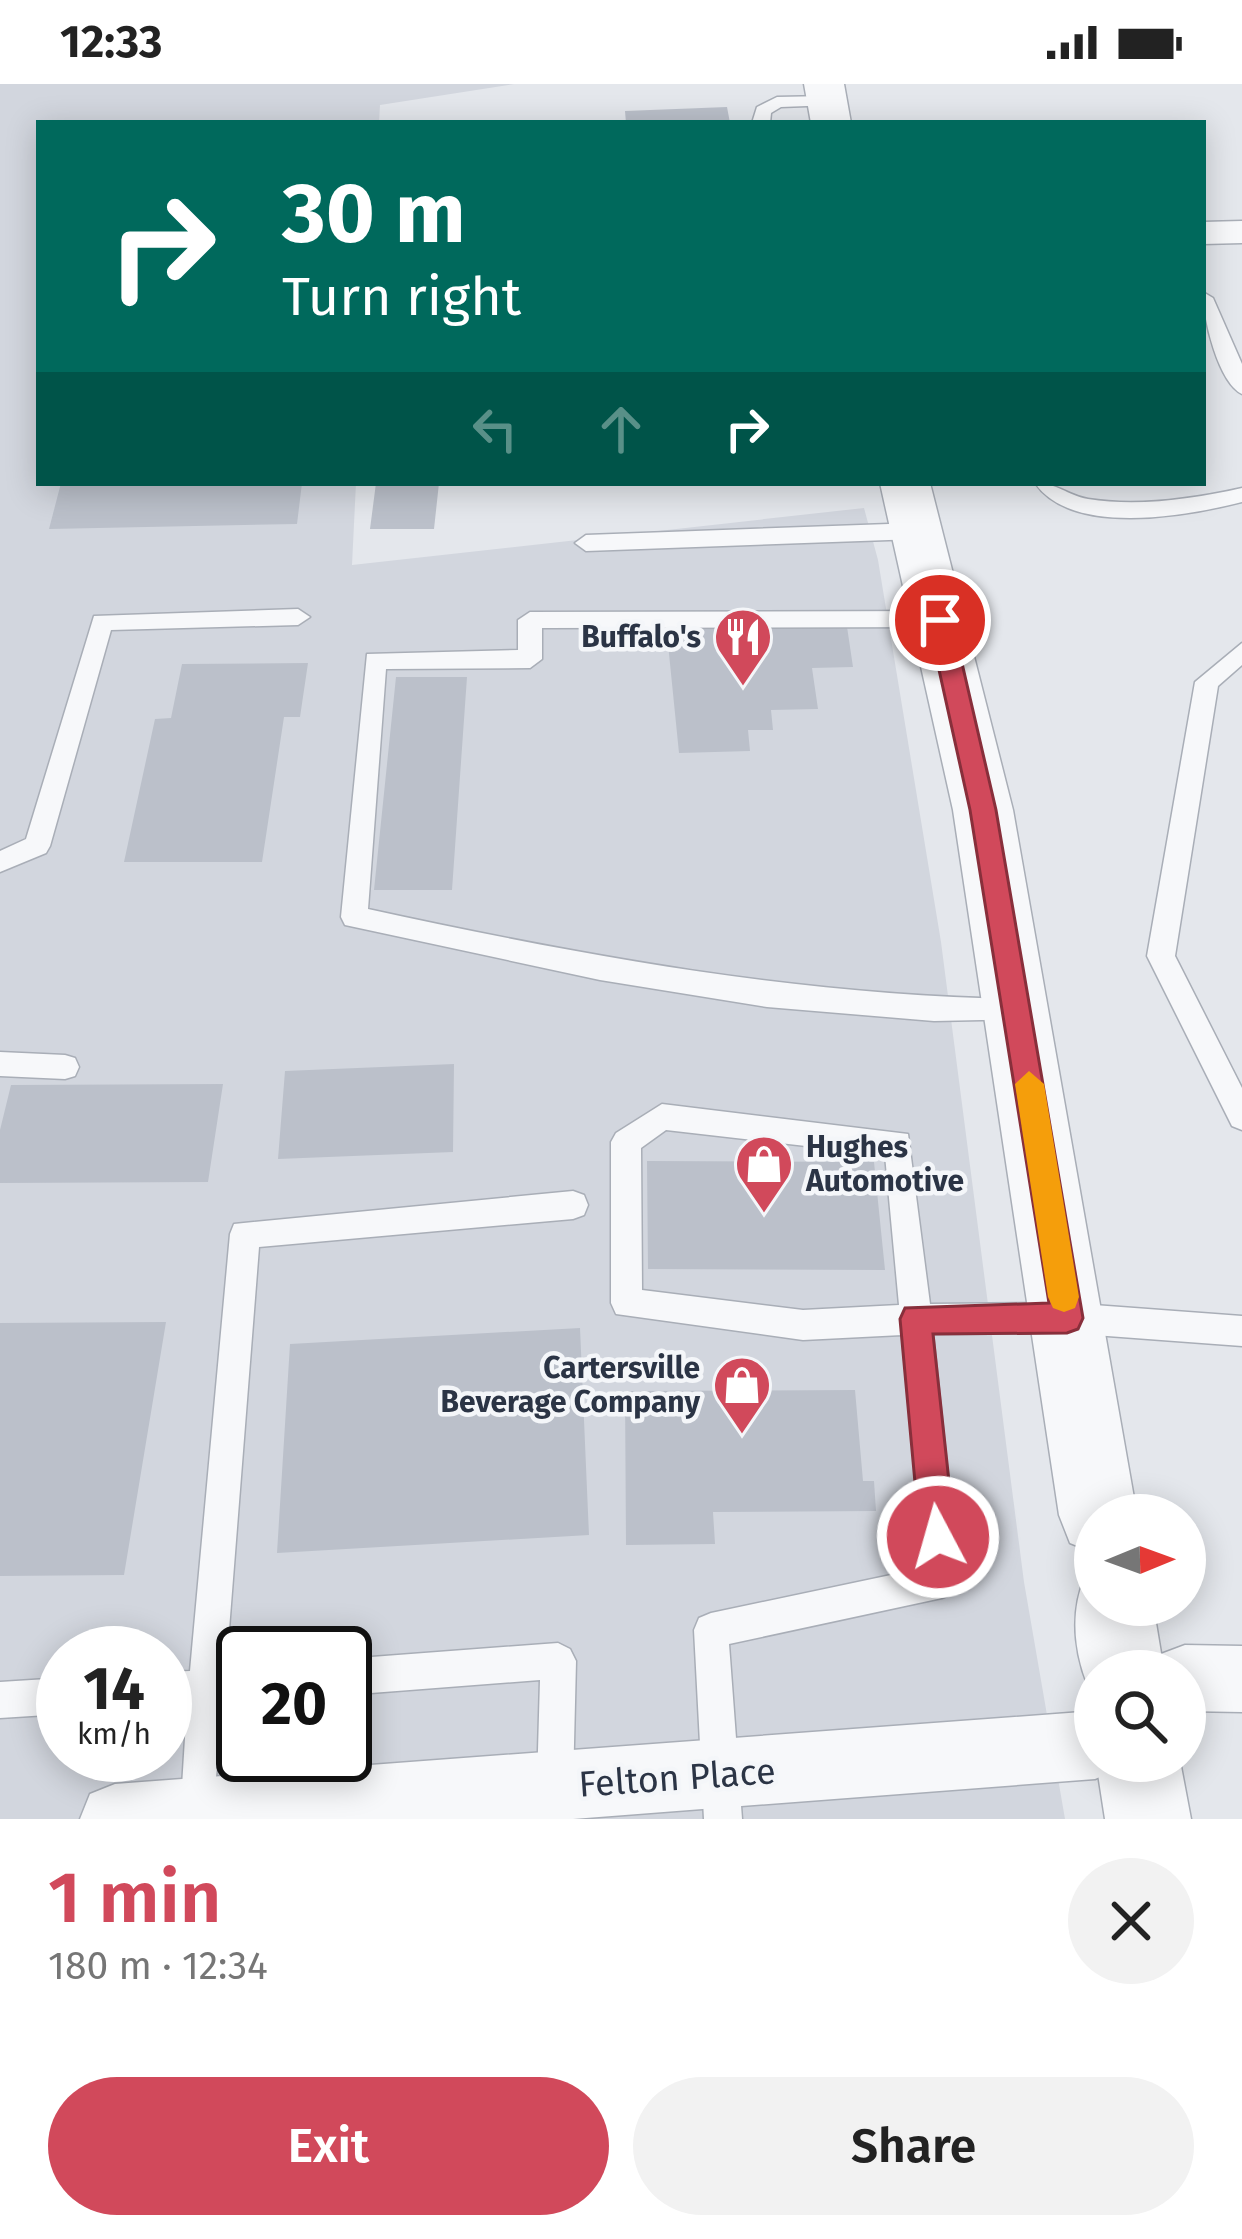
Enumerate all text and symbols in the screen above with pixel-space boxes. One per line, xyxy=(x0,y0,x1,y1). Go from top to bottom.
text: 12:33 xyxy=(60,15,162,69)
text: 30 m xyxy=(282,163,466,264)
icon: right xyxy=(84,168,240,324)
text: Turn right xyxy=(282,265,521,329)
icon: left xyxy=(462,396,528,462)
icon: ahead xyxy=(588,396,654,462)
icon: right xyxy=(714,396,780,462)
pin xyxy=(889,569,991,671)
icon: arrive xyxy=(907,587,973,653)
restaurant icon: Buffalo's xyxy=(712,606,774,688)
place label: Buffalo's xyxy=(581,619,701,655)
place label: Hughes Automotive xyxy=(805,1129,964,1199)
shop icon: Hughes Automotive xyxy=(733,1133,795,1215)
place label: Cartersville Beverage Company xyxy=(441,1350,700,1420)
shop icon: Cartersville Beverage Company xyxy=(711,1354,773,1436)
position arrow xyxy=(875,1474,1001,1600)
north arrow xyxy=(1074,1494,1206,1626)
map controls xyxy=(1074,1494,1206,1782)
speed limit sign: 20 xyxy=(216,1626,372,1782)
button: search xyxy=(1074,1650,1206,1782)
text: 14 xyxy=(83,1653,145,1725)
text: km/h xyxy=(77,1716,151,1752)
street label: Felton Place xyxy=(577,1749,777,1807)
text: 1 min xyxy=(48,1855,221,1941)
button: close xyxy=(1068,1858,1194,1984)
text: 180 m · 12:34 xyxy=(48,1943,268,1989)
button: Exit xyxy=(48,2077,609,2215)
button: Share xyxy=(633,2077,1194,2215)

